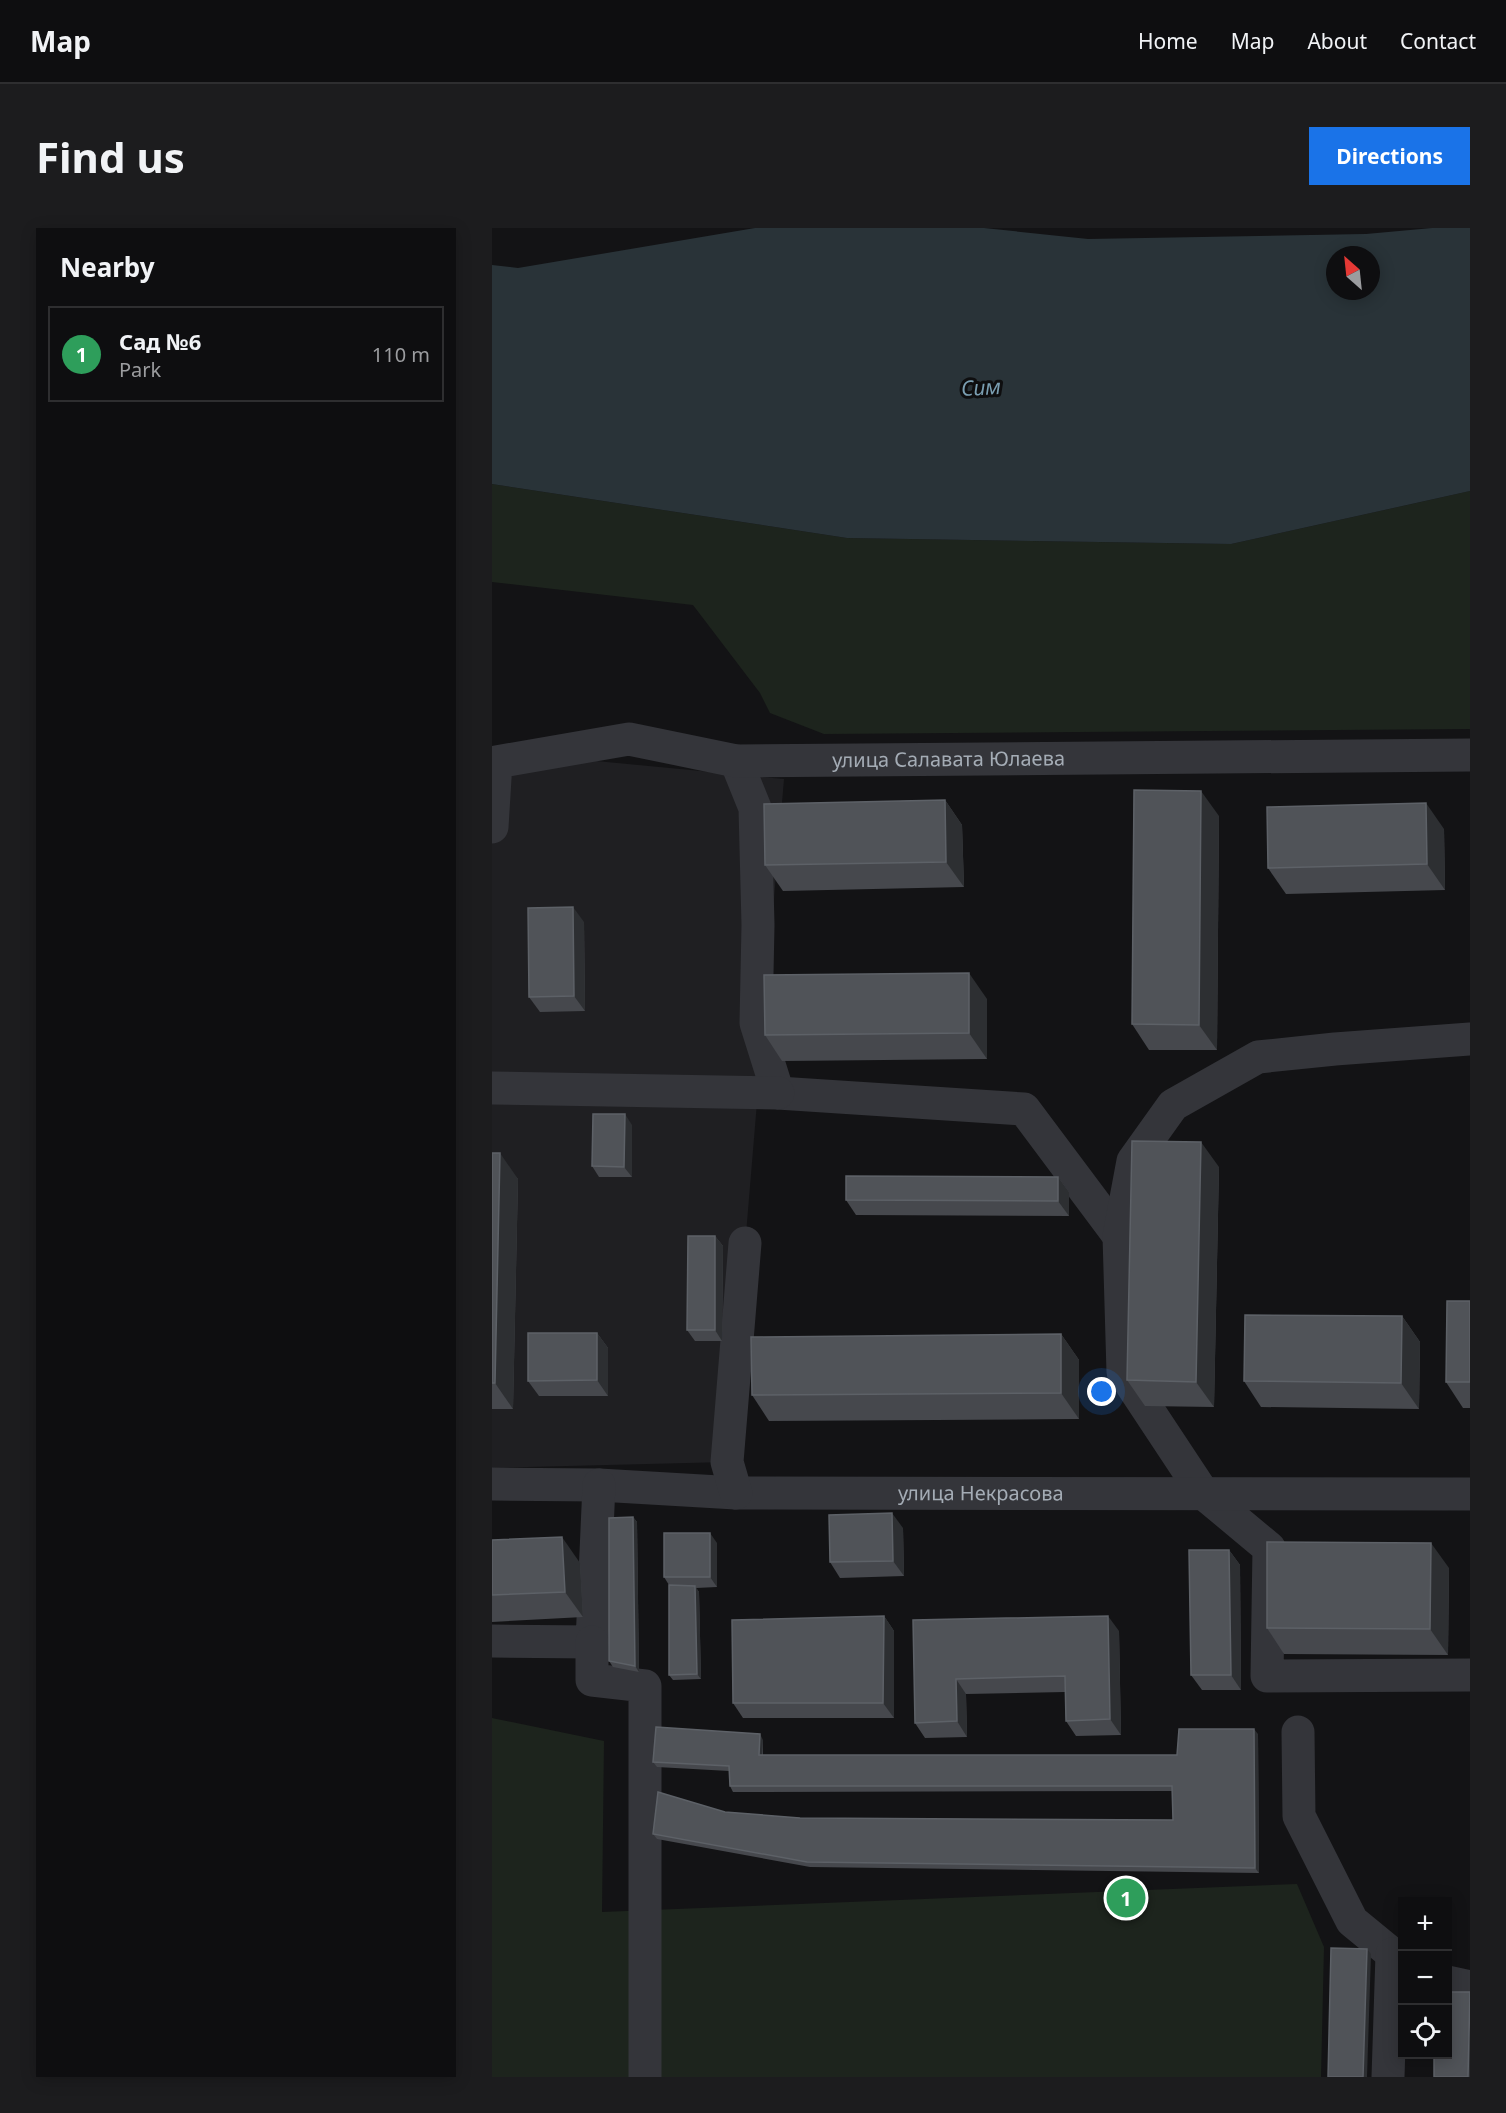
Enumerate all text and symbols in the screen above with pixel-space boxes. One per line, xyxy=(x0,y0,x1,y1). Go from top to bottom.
text: Map xyxy=(30,22,91,60)
text: Home xyxy=(1138,27,1198,55)
text: Map xyxy=(1231,27,1274,55)
text: About xyxy=(1307,27,1367,55)
text: Contact xyxy=(1400,27,1476,55)
button: Directions xyxy=(1309,127,1470,185)
text: Find us xyxy=(36,128,185,185)
north arrow xyxy=(1326,246,1380,300)
text: Nearby xyxy=(60,249,155,285)
text: Сад №6 xyxy=(119,326,201,356)
text: 1 xyxy=(76,341,87,368)
text: 110 m xyxy=(372,341,430,368)
text: Park xyxy=(119,356,161,383)
water label: Сим xyxy=(960,372,1002,402)
street label: улица Салавата Юлаева xyxy=(832,744,1065,773)
your location xyxy=(1087,1377,1116,1406)
street label: улица Некрасова xyxy=(898,1479,1064,1506)
pin: 1 xyxy=(1106,1876,1146,1920)
map controls xyxy=(1398,1897,1452,2059)
button: + xyxy=(1398,1897,1452,1951)
button: − xyxy=(1398,1951,1452,2005)
button: locate xyxy=(1398,2005,1452,2059)

